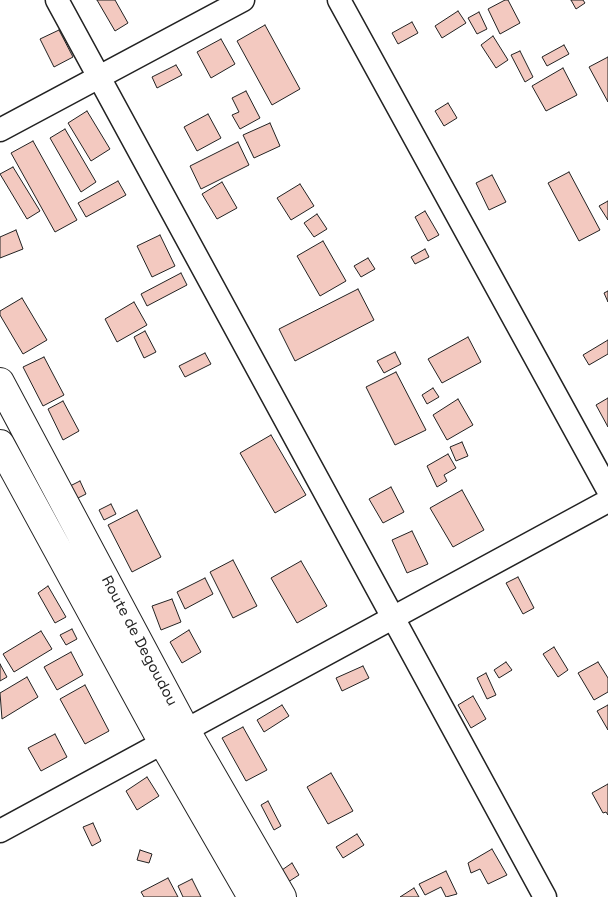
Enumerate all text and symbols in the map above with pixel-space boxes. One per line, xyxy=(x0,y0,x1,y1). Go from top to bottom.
street label: Route de Degoudou xyxy=(97,573,181,709)

